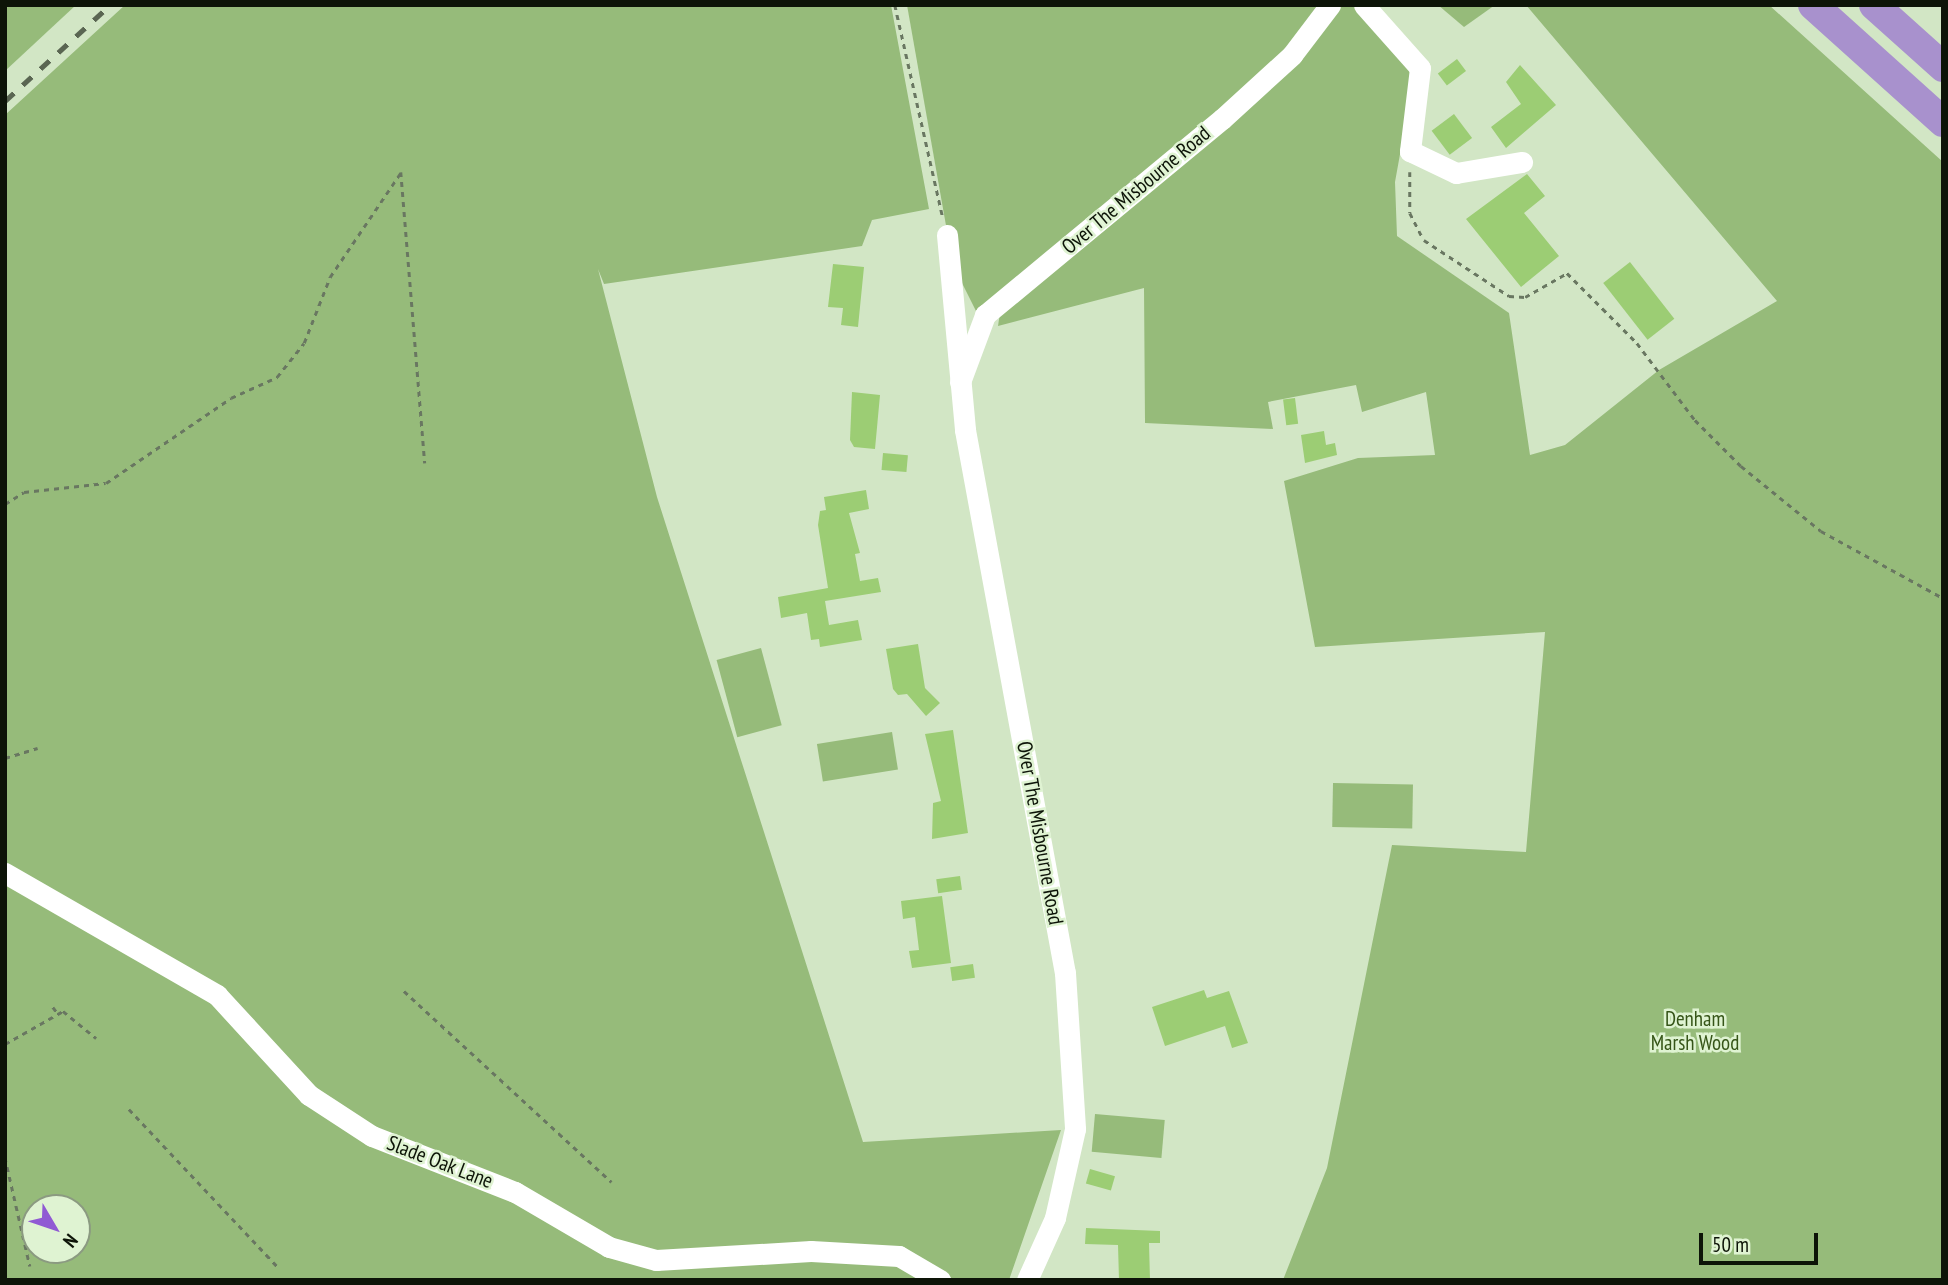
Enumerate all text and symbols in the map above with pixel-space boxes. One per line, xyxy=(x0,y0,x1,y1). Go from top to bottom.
street label: Over The Misbourne Road xyxy=(1057,120,1215,260)
street label: Over The Misbourne Road xyxy=(1011,739,1069,927)
park label: Denham Marsh Wood xyxy=(1651,1006,1739,1056)
street label: Slade Oak Lane xyxy=(383,1130,497,1194)
north arrow xyxy=(21,1194,91,1264)
scale bar xyxy=(1703,1218,1822,1262)
text: N xyxy=(58,1229,83,1252)
text: 50 m xyxy=(1712,1231,1749,1258)

